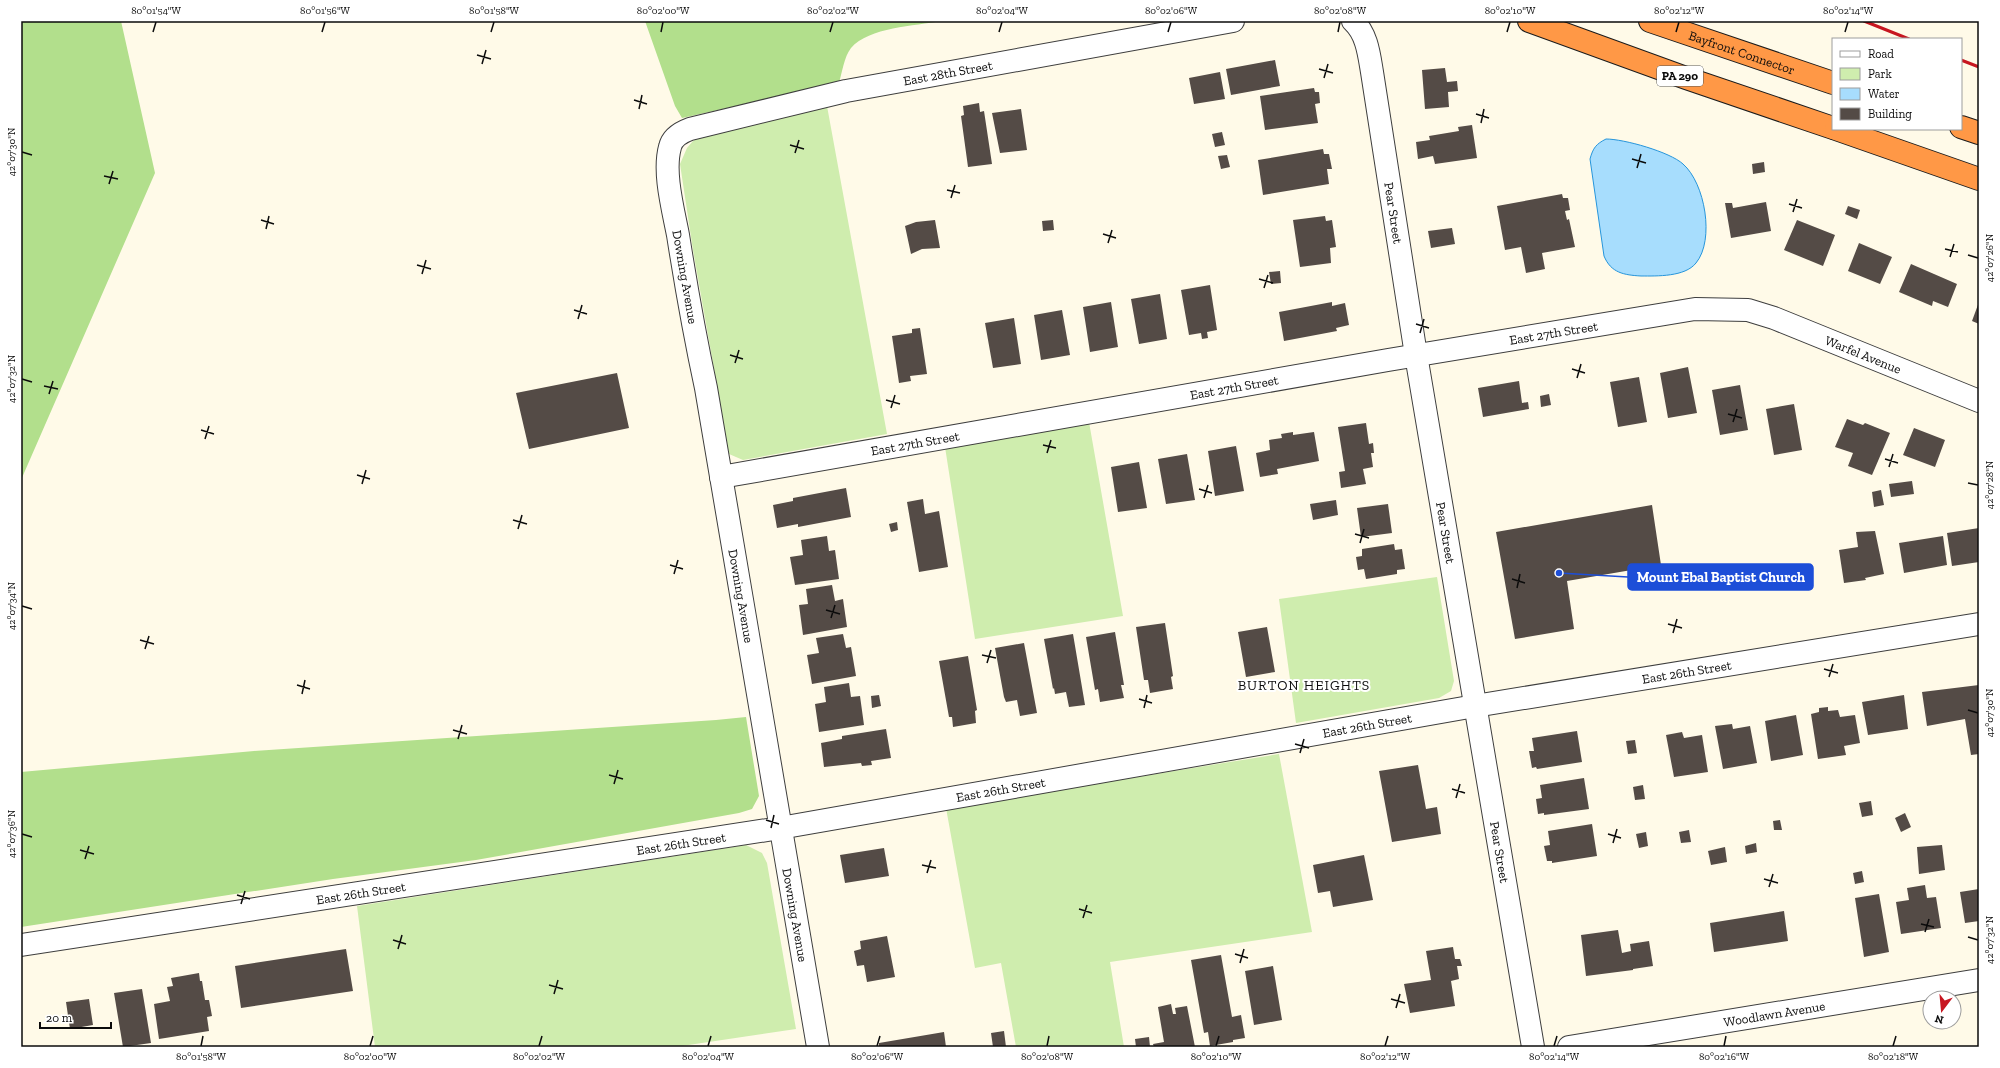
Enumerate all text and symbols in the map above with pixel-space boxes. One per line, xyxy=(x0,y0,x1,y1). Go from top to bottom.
text: 80°01'54"W xyxy=(131,5,182,17)
text: 80°01'56"W xyxy=(300,5,351,17)
text: 80°01'58"W xyxy=(469,5,520,17)
text: 80°02'00"W xyxy=(637,5,690,17)
text: 80°02'02"W xyxy=(807,5,860,17)
text: 80°02'04"W xyxy=(976,5,1029,17)
text: 80°02'06"W xyxy=(1145,5,1198,17)
text: 80°02'08"W xyxy=(1314,5,1367,17)
text: 80°02'10"W xyxy=(1485,5,1536,17)
text: 80°02'12"W xyxy=(1654,5,1705,17)
text: 80°02'14"W xyxy=(1823,5,1874,17)
street label: Bayfront Connector xyxy=(1687,27,1797,77)
legend xyxy=(1832,38,1962,130)
text: Road xyxy=(1868,47,1894,61)
street label: East 28th Street xyxy=(902,57,994,88)
road number: PA 290 xyxy=(1657,66,1703,86)
text: Park xyxy=(1868,67,1893,81)
text: Water xyxy=(1868,87,1900,101)
text: Building xyxy=(1868,107,1912,121)
text: 42°07'30"N xyxy=(6,127,18,176)
street label: Pear Street xyxy=(1382,181,1406,245)
street label: Downing Avenue xyxy=(669,229,701,325)
text: 42°07'26"N xyxy=(1984,233,1996,282)
street label: East 27th Street xyxy=(1508,318,1599,347)
street label: Warfel Avenue xyxy=(1823,332,1904,376)
text: 42°07'32"N xyxy=(6,354,18,403)
street label: East 27th Street xyxy=(1189,372,1280,402)
street label: East 27th Street xyxy=(870,428,961,458)
text: 42°07'28"N xyxy=(1984,460,1996,509)
street label: Pear Street xyxy=(1433,501,1459,565)
street label: Downing Avenue xyxy=(725,548,757,644)
callout: Mount Ebal Baptist Church xyxy=(1628,564,1813,590)
text: Mount Ebal Baptist Church xyxy=(1637,569,1805,586)
text: 42°07'34"N xyxy=(6,581,18,630)
street label: East 26th Street xyxy=(1641,657,1733,686)
district label: BURTON HEIGHTS xyxy=(1238,677,1370,694)
text: 42°07'30"N xyxy=(1984,688,1996,737)
street label: East 26th Street xyxy=(1321,710,1413,740)
street label: East 26th Street xyxy=(955,774,1047,804)
text: 42°07'36"N xyxy=(6,809,18,858)
street label: Pear Street xyxy=(1487,820,1513,884)
street label: East 26th Street xyxy=(635,829,727,858)
street label: Downing Avenue xyxy=(779,867,811,963)
street label: East 26th Street xyxy=(315,878,407,907)
text: 42°07'32"N xyxy=(1984,915,1996,964)
north arrow xyxy=(1922,990,1962,1030)
street label: Woodlawn Avenue xyxy=(1722,998,1826,1029)
scale bar xyxy=(40,1004,111,1030)
text: 20 m xyxy=(46,1011,73,1025)
text: N xyxy=(1933,1012,1945,1027)
text: 80°01'58"W xyxy=(176,1051,227,1063)
text: 80°02'00"W xyxy=(344,1051,397,1063)
text: 80°02'02"W xyxy=(513,1051,566,1063)
text: 80°02'04"W xyxy=(682,1051,735,1063)
text: 80°02'06"W xyxy=(851,1051,904,1063)
text: 80°02'08"W xyxy=(1021,1051,1074,1063)
text: 80°02'10"W xyxy=(1191,1051,1242,1063)
text: 80°02'12"W xyxy=(1360,1051,1411,1063)
text: 80°02'14"W xyxy=(1529,1051,1580,1063)
text: 80°02'16"W xyxy=(1699,1051,1750,1063)
text: 80°02'18"W xyxy=(1868,1051,1919,1063)

